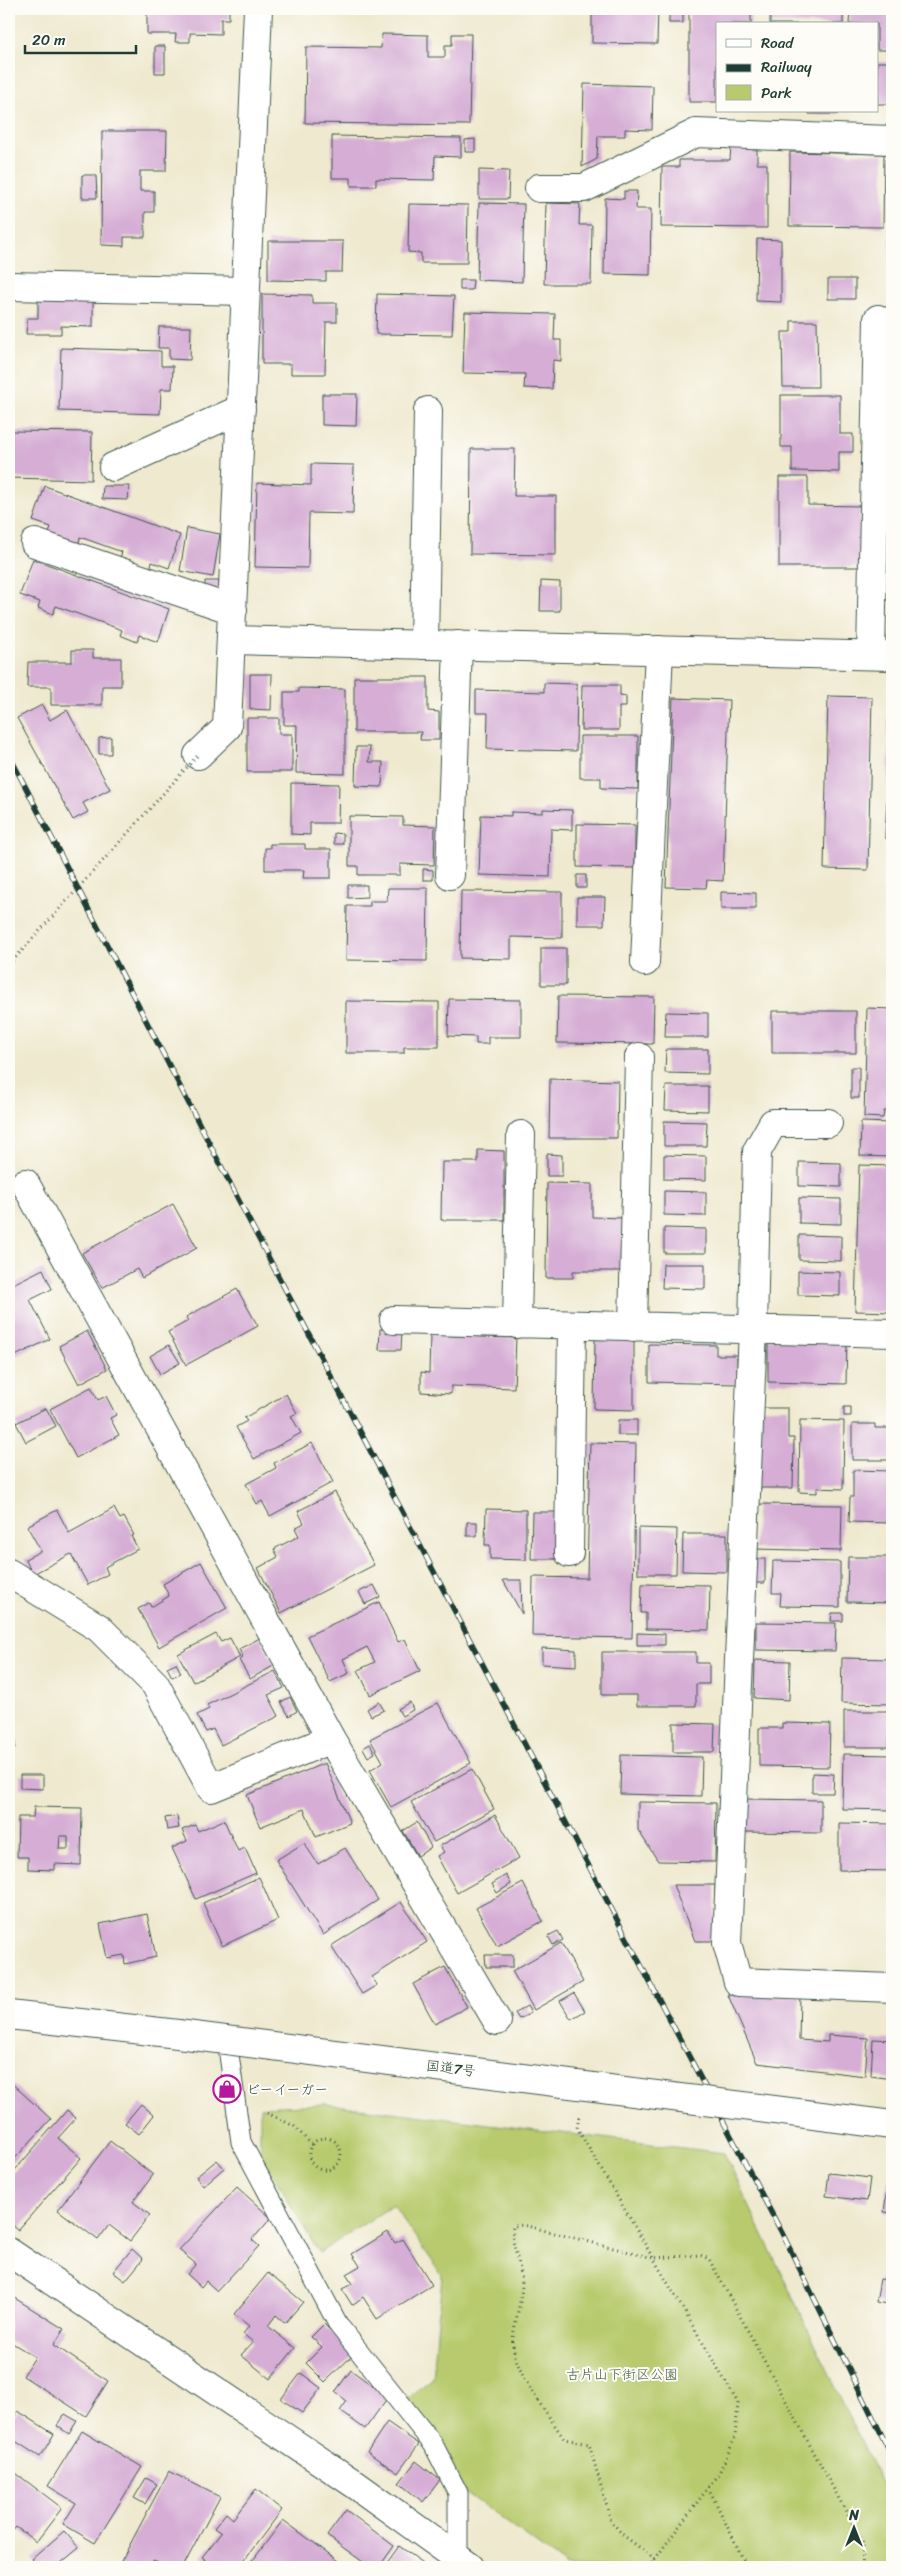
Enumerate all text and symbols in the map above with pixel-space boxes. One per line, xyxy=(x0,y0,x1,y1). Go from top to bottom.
scale bar xyxy=(25,22,136,54)
legend xyxy=(716,22,878,112)
text: 20 m xyxy=(32,27,66,53)
text: Road xyxy=(761,30,794,56)
text: Railway xyxy=(761,54,812,80)
text: Park xyxy=(761,80,792,106)
street label: 国道7号 xyxy=(425,2053,477,2084)
shop icon: ビーイーガー xyxy=(212,2074,242,2104)
place label: ビーイーガー xyxy=(246,2077,328,2102)
park label: 古片山下街区公園 xyxy=(566,2362,678,2387)
text: N xyxy=(848,2503,859,2528)
north arrow xyxy=(828,2504,878,2554)

